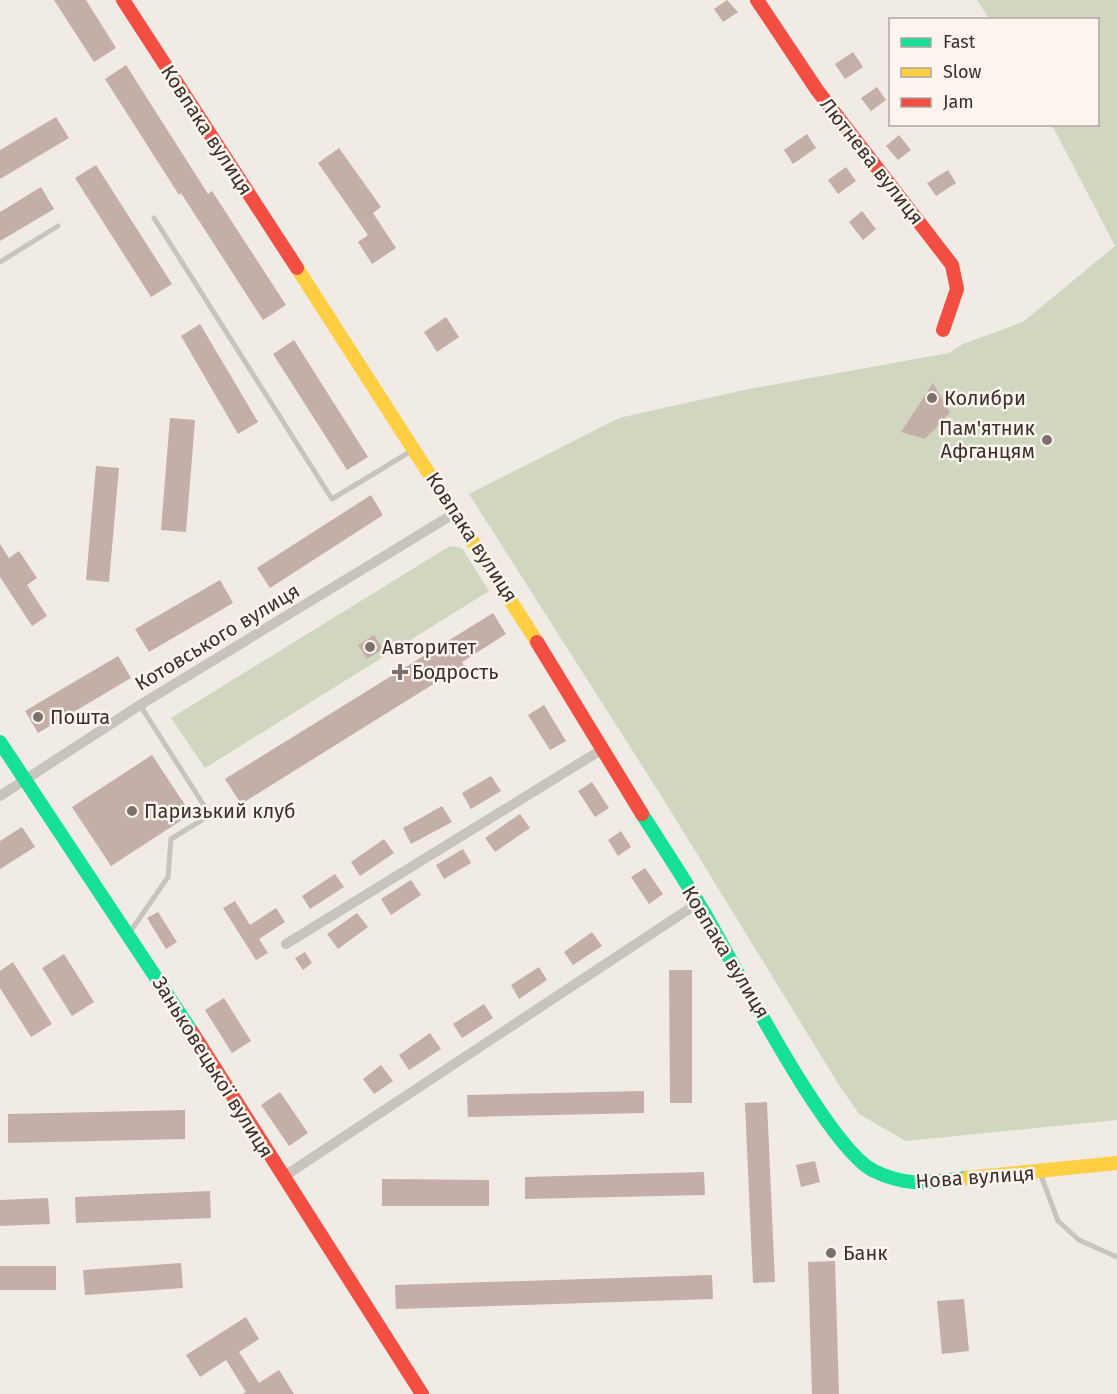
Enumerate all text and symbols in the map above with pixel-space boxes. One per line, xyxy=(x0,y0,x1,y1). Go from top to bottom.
legend xyxy=(889,18,1099,126)
text: Fast xyxy=(943,31,976,53)
street label: Ковпака вулиця xyxy=(156,60,258,200)
text: Slow xyxy=(943,61,982,83)
text: Jam xyxy=(943,91,974,113)
street label: Лютнева вулиця xyxy=(815,93,929,229)
place label: Колибри xyxy=(944,386,1026,410)
marker: Колибри xyxy=(925,391,939,405)
place label: Пам'ятник Афганцям xyxy=(939,416,1036,463)
marker: Пам'ятник Афганцям xyxy=(1040,433,1054,447)
street label: Ковпака вулиця xyxy=(421,467,523,607)
street label: Котовського вулиця xyxy=(130,578,304,696)
place label: Авторитет xyxy=(382,635,477,659)
marker: Авторитет xyxy=(363,640,377,654)
place label: Бодрость xyxy=(412,660,499,684)
marker: Бодрость xyxy=(393,665,407,679)
place label: Пошта xyxy=(50,705,110,729)
marker: Пошта xyxy=(31,710,45,724)
place label: Паризький клуб xyxy=(144,799,296,823)
marker: Паризький клуб xyxy=(125,804,139,818)
street label: Ковпака вулиця xyxy=(677,881,775,1023)
street label: Заньковецької вулиця xyxy=(147,972,279,1162)
street label: Нова вулиця xyxy=(915,1161,1035,1193)
place label: Банк xyxy=(843,1241,888,1265)
marker: Банк xyxy=(824,1246,838,1260)

